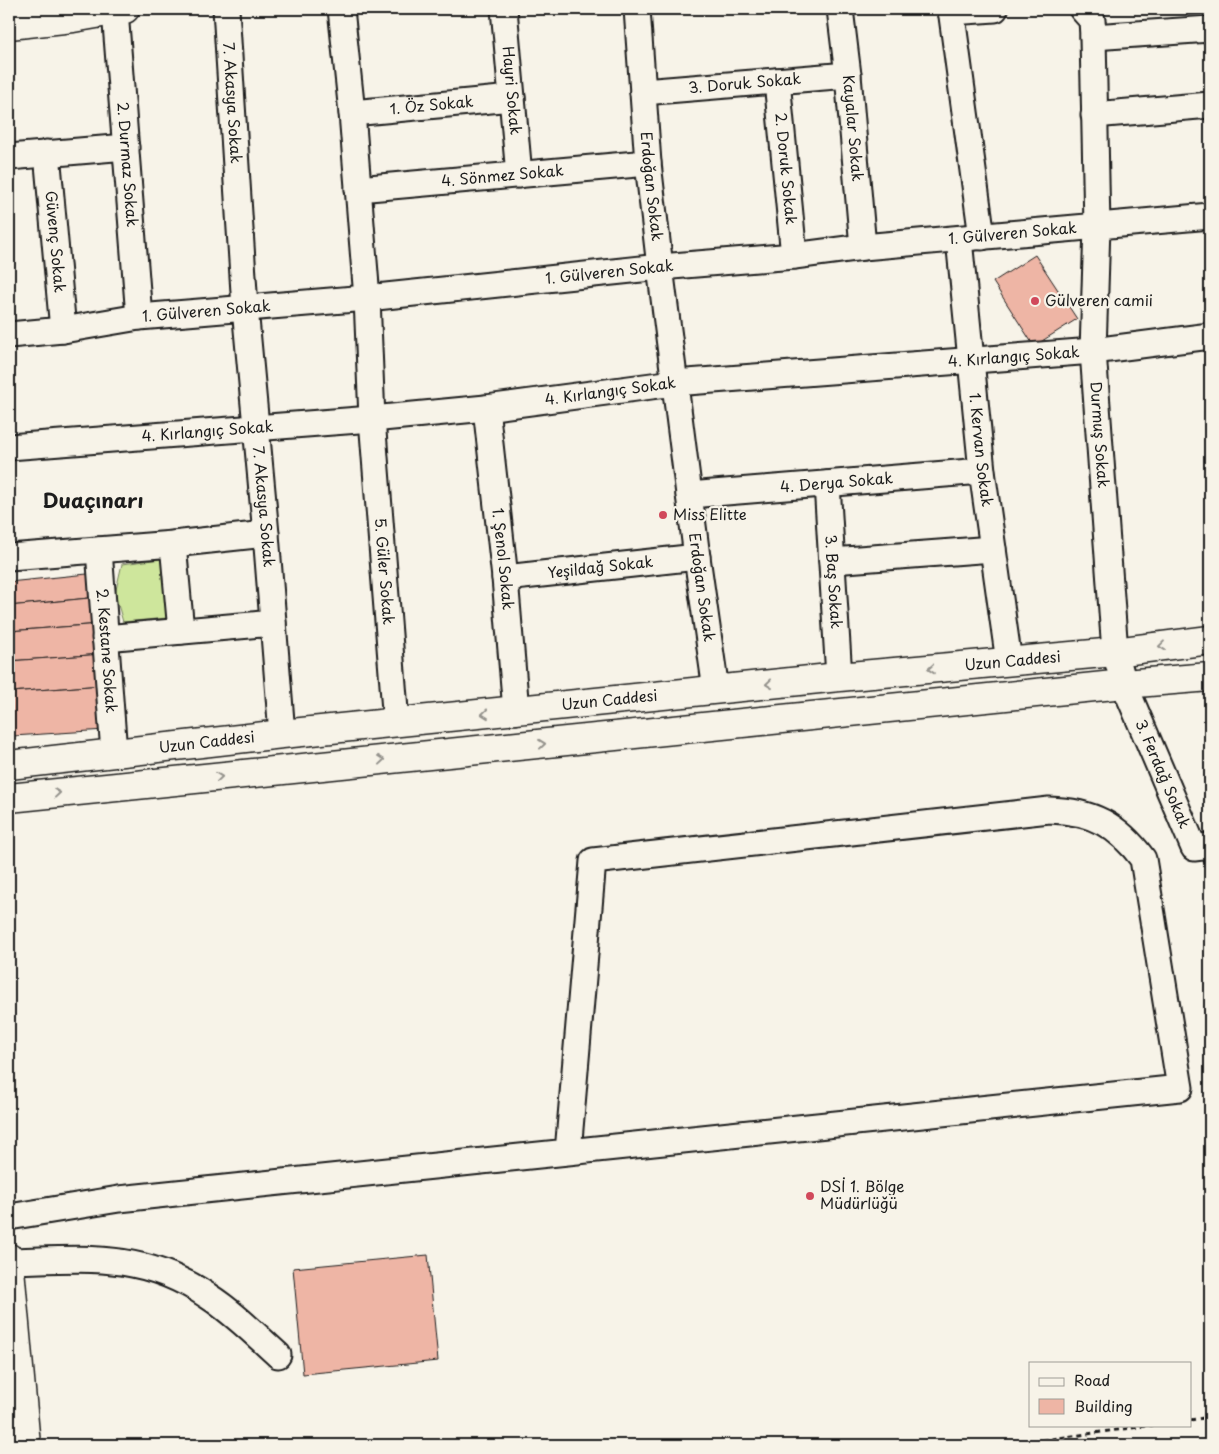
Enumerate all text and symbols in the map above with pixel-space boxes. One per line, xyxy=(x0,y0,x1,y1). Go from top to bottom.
street label: 7. Akasya Sokak xyxy=(218,41,249,165)
street label: Hayri Sokak xyxy=(497,45,528,136)
street label: 3. Doruk Sokak xyxy=(687,66,802,98)
street label: Kayalar Sokak xyxy=(838,74,870,183)
street label: 1. Öz Sokak xyxy=(389,89,475,119)
street label: 2. Durmaz Sokak xyxy=(112,101,145,228)
street label: 2. Doruk Sokak xyxy=(770,112,804,226)
street label: Erdoğan Sokak xyxy=(636,131,670,243)
street label: 4. Sönmez Sokak xyxy=(440,158,565,191)
street label: Güvenç Sokak xyxy=(40,190,73,294)
street label: 1. Gülveren Sokak xyxy=(947,215,1078,249)
street label: 1. Gülveren Sokak xyxy=(544,253,675,289)
place label: Gülveren camii xyxy=(1045,288,1153,311)
street label: 1. Gülveren Sokak xyxy=(141,293,272,327)
marker: Gülveren camii xyxy=(1029,295,1041,307)
street label: 4. Kırlangıç Sokak xyxy=(947,339,1081,372)
street label: 4. Kırlangıç Sokak xyxy=(543,370,677,410)
street label: Durmuş Sokak xyxy=(1085,381,1116,489)
street label: 1. Kervan Sokak xyxy=(964,392,1000,508)
street label: 4. Kırlangıç Sokak xyxy=(141,414,274,447)
street label: 7. Akasya Sokak xyxy=(248,445,282,568)
street label: 4. Derya Sokak xyxy=(779,465,894,497)
district label: Duaçınarı xyxy=(43,485,143,515)
place label: Miss Elitte xyxy=(673,502,747,525)
street label: 1. Şenol Sokak xyxy=(487,507,521,611)
marker: Miss Elitte xyxy=(657,509,669,521)
street label: 5. Güler Sokak xyxy=(370,517,401,626)
street label: Erdoğan Sokak xyxy=(684,531,722,643)
street label: 3. Baş Sokak xyxy=(820,534,849,630)
street label: Yeşildağ Sokak xyxy=(546,549,655,583)
street label: 2. Kestane Sokak xyxy=(92,588,124,714)
one-way arrow xyxy=(1158,640,1166,651)
street label: Uzun Caddesi xyxy=(963,644,1062,676)
one-way arrow xyxy=(926,663,934,674)
one-way arrow xyxy=(765,678,773,689)
street label: Uzun Caddesi xyxy=(560,683,659,715)
one-way arrow xyxy=(481,708,489,719)
street label: 3. Ferdağ Sokak xyxy=(1130,715,1197,832)
street label: Uzun Caddesi xyxy=(157,724,256,758)
one-way arrow xyxy=(539,739,547,750)
one-way arrow xyxy=(377,755,385,766)
one-way arrow xyxy=(215,772,223,783)
one-way arrow xyxy=(54,788,62,799)
place label: DSİ 1. Bölge Müdürlüğü xyxy=(820,1174,905,1214)
marker: DSİ 1. Bölge Müdürlüğü xyxy=(804,1190,816,1202)
legend xyxy=(1029,1362,1192,1426)
text: Road xyxy=(1074,1368,1110,1391)
text: Building xyxy=(1074,1394,1133,1417)

